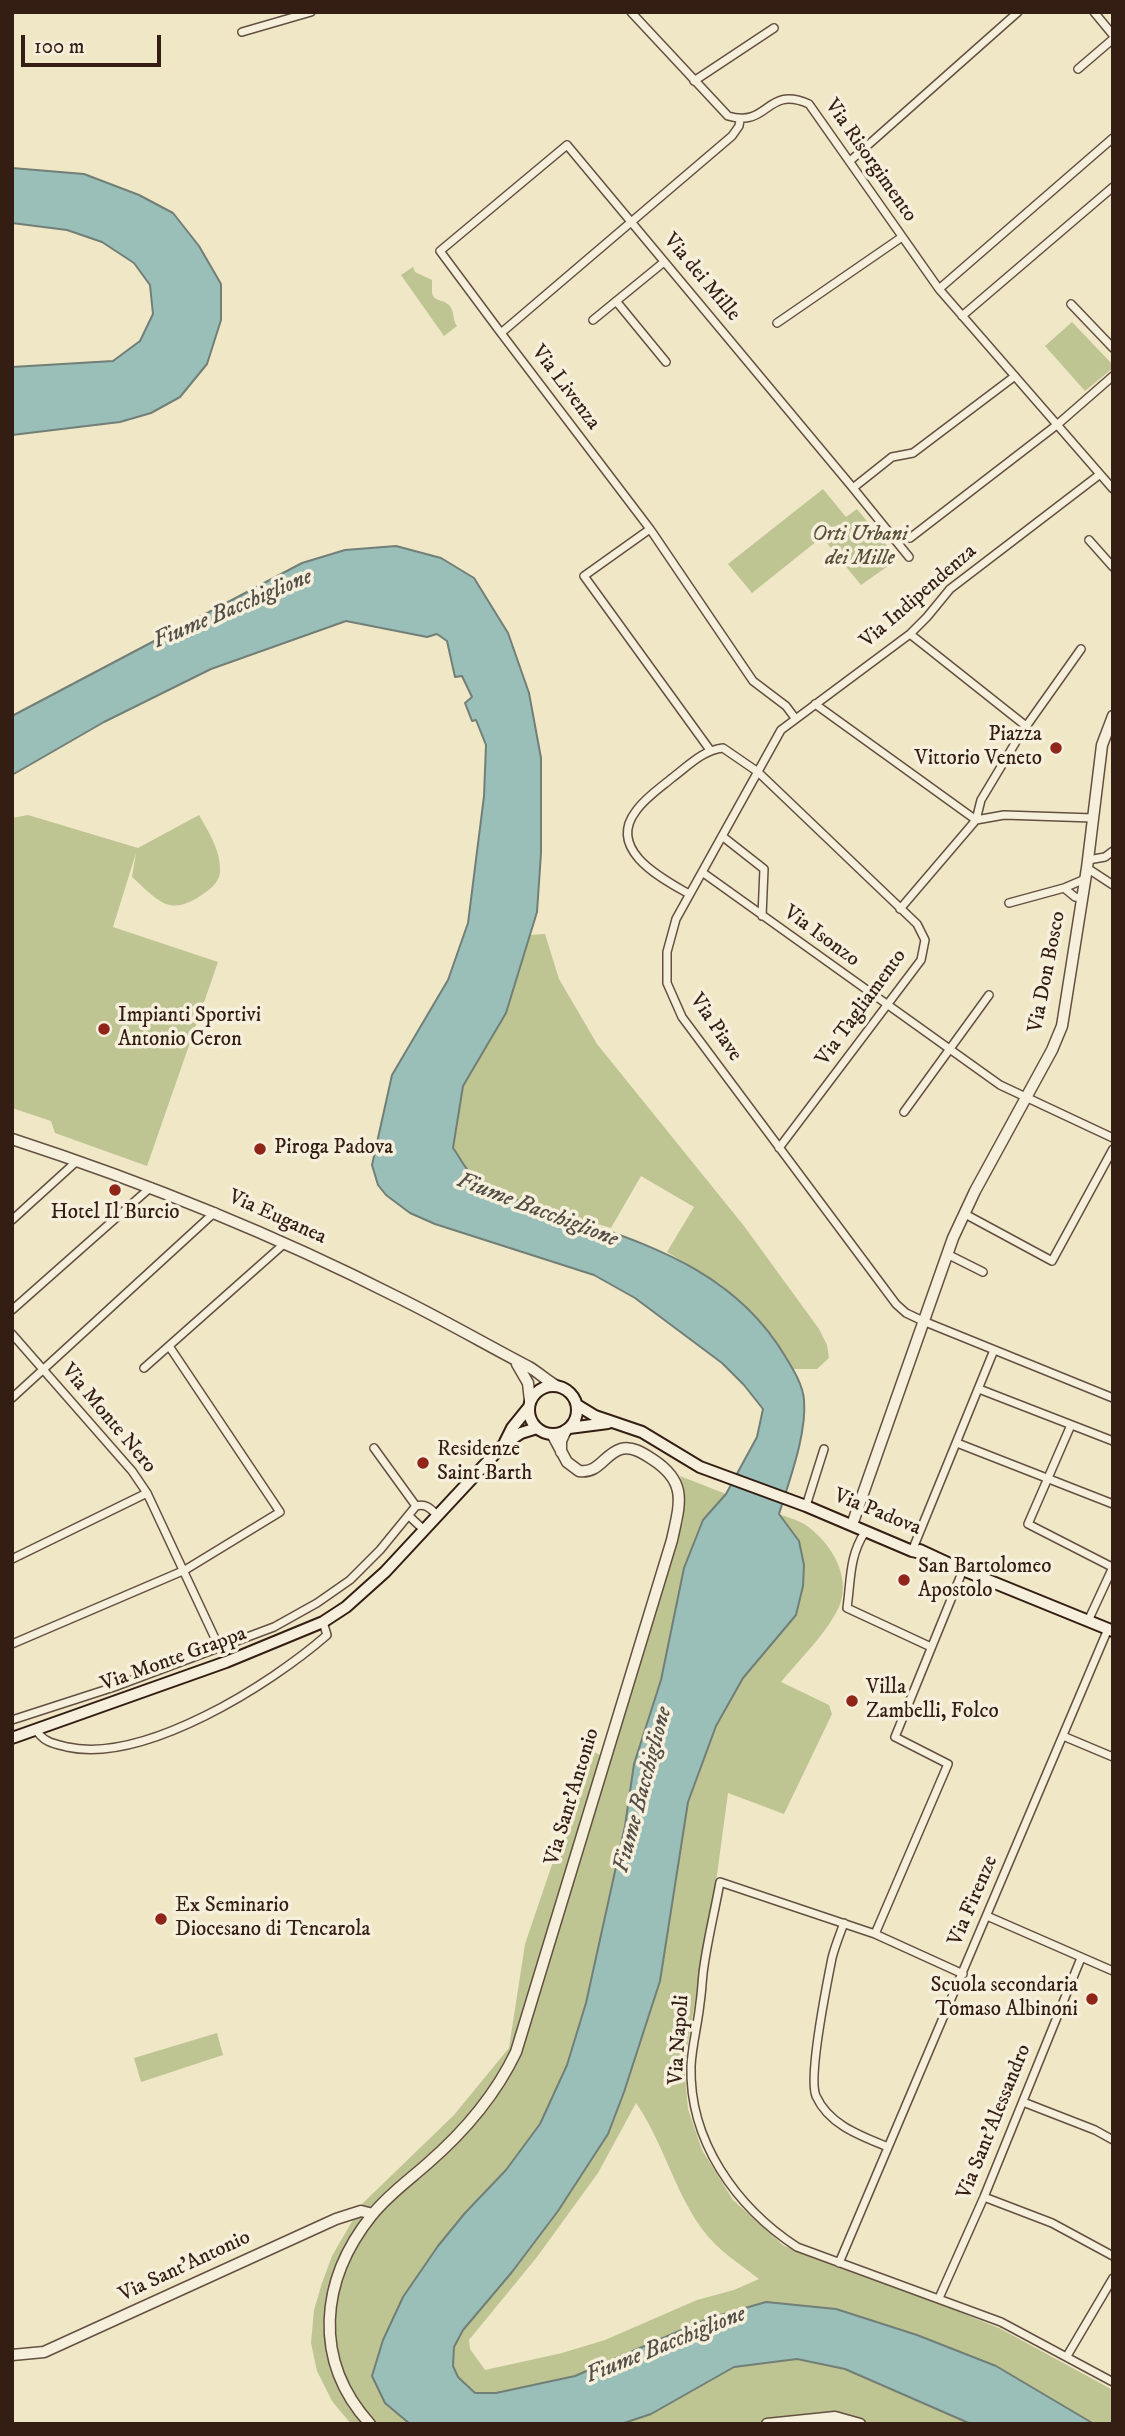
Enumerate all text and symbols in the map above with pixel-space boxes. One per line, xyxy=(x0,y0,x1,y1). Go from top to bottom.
scale bar xyxy=(24,21,164,65)
text: 100 m xyxy=(34,34,85,60)
street label: Via Risorgimento xyxy=(818,95,922,227)
street label: Via dei Mille xyxy=(657,229,745,327)
street label: Via Livenza xyxy=(525,341,605,435)
park label: Orti Urbani dei Mille xyxy=(812,523,908,573)
street label: Via Indipendenza xyxy=(856,540,982,654)
water label: Fiume Bacchiglione xyxy=(149,564,317,656)
place label: Piazza Vittorio Veneto xyxy=(915,723,1042,773)
marker: Piazza Vittorio Veneto xyxy=(1048,740,1064,756)
street label: Via Isonzo xyxy=(778,901,864,973)
street label: Via Don Bosco xyxy=(1024,909,1072,1035)
street label: Via Tagliamento xyxy=(811,945,913,1071)
street label: Via Piave xyxy=(683,989,747,1067)
place label: Impianti Sportivi Antonio Ceron xyxy=(118,1004,261,1054)
marker: Impianti Sportivi Antonio Ceron xyxy=(96,1021,112,1037)
place label: Piroga Padova xyxy=(274,1136,393,1162)
marker: Piroga Padova xyxy=(252,1141,268,1157)
water label: Fiume Bacchiglione xyxy=(453,1168,621,1254)
marker: Hotel Il Burcio xyxy=(107,1182,123,1198)
street label: Via Euganea xyxy=(224,1185,330,1251)
place label: Hotel Il Burcio xyxy=(50,1201,180,1227)
street label: Via Monte Nero xyxy=(55,1359,161,1479)
place label: Residenze Saint Barth xyxy=(437,1438,532,1488)
marker: Residenze Saint Barth xyxy=(415,1455,431,1471)
street label: Via Padova xyxy=(830,1484,924,1542)
place label: San Bartolomeo Apostolo xyxy=(918,1555,1051,1605)
marker: San Bartolomeo Apostolo xyxy=(896,1572,912,1588)
street label: Via Monte Grappa xyxy=(98,1622,250,1698)
place label: Villa Zambelli, Folco xyxy=(866,1676,999,1726)
marker: Villa Zambelli, Folco xyxy=(844,1693,860,1709)
water label: Fiume Bacchiglione xyxy=(609,1704,679,1876)
street label: Via Sant'Antonio xyxy=(540,1725,606,1869)
street label: Via Firenze xyxy=(944,1852,1004,1950)
place label: Ex Seminario Diocesano di Tencarola xyxy=(175,1894,370,1944)
marker: Ex Seminario Diocesano di Tencarola xyxy=(153,1911,169,1927)
place label: Scuola secondaria Tomaso Albinoni xyxy=(931,1974,1078,2024)
marker: Scuola secondaria Tomaso Albinoni xyxy=(1084,1991,1100,2007)
street label: Via Napoli xyxy=(664,1994,696,2086)
street label: Via Sant'Alessandro xyxy=(952,2041,1038,2203)
street label: Via Sant'Antonio xyxy=(115,2226,255,2308)
water label: Fiume Bacchiglione xyxy=(582,2301,750,2391)

